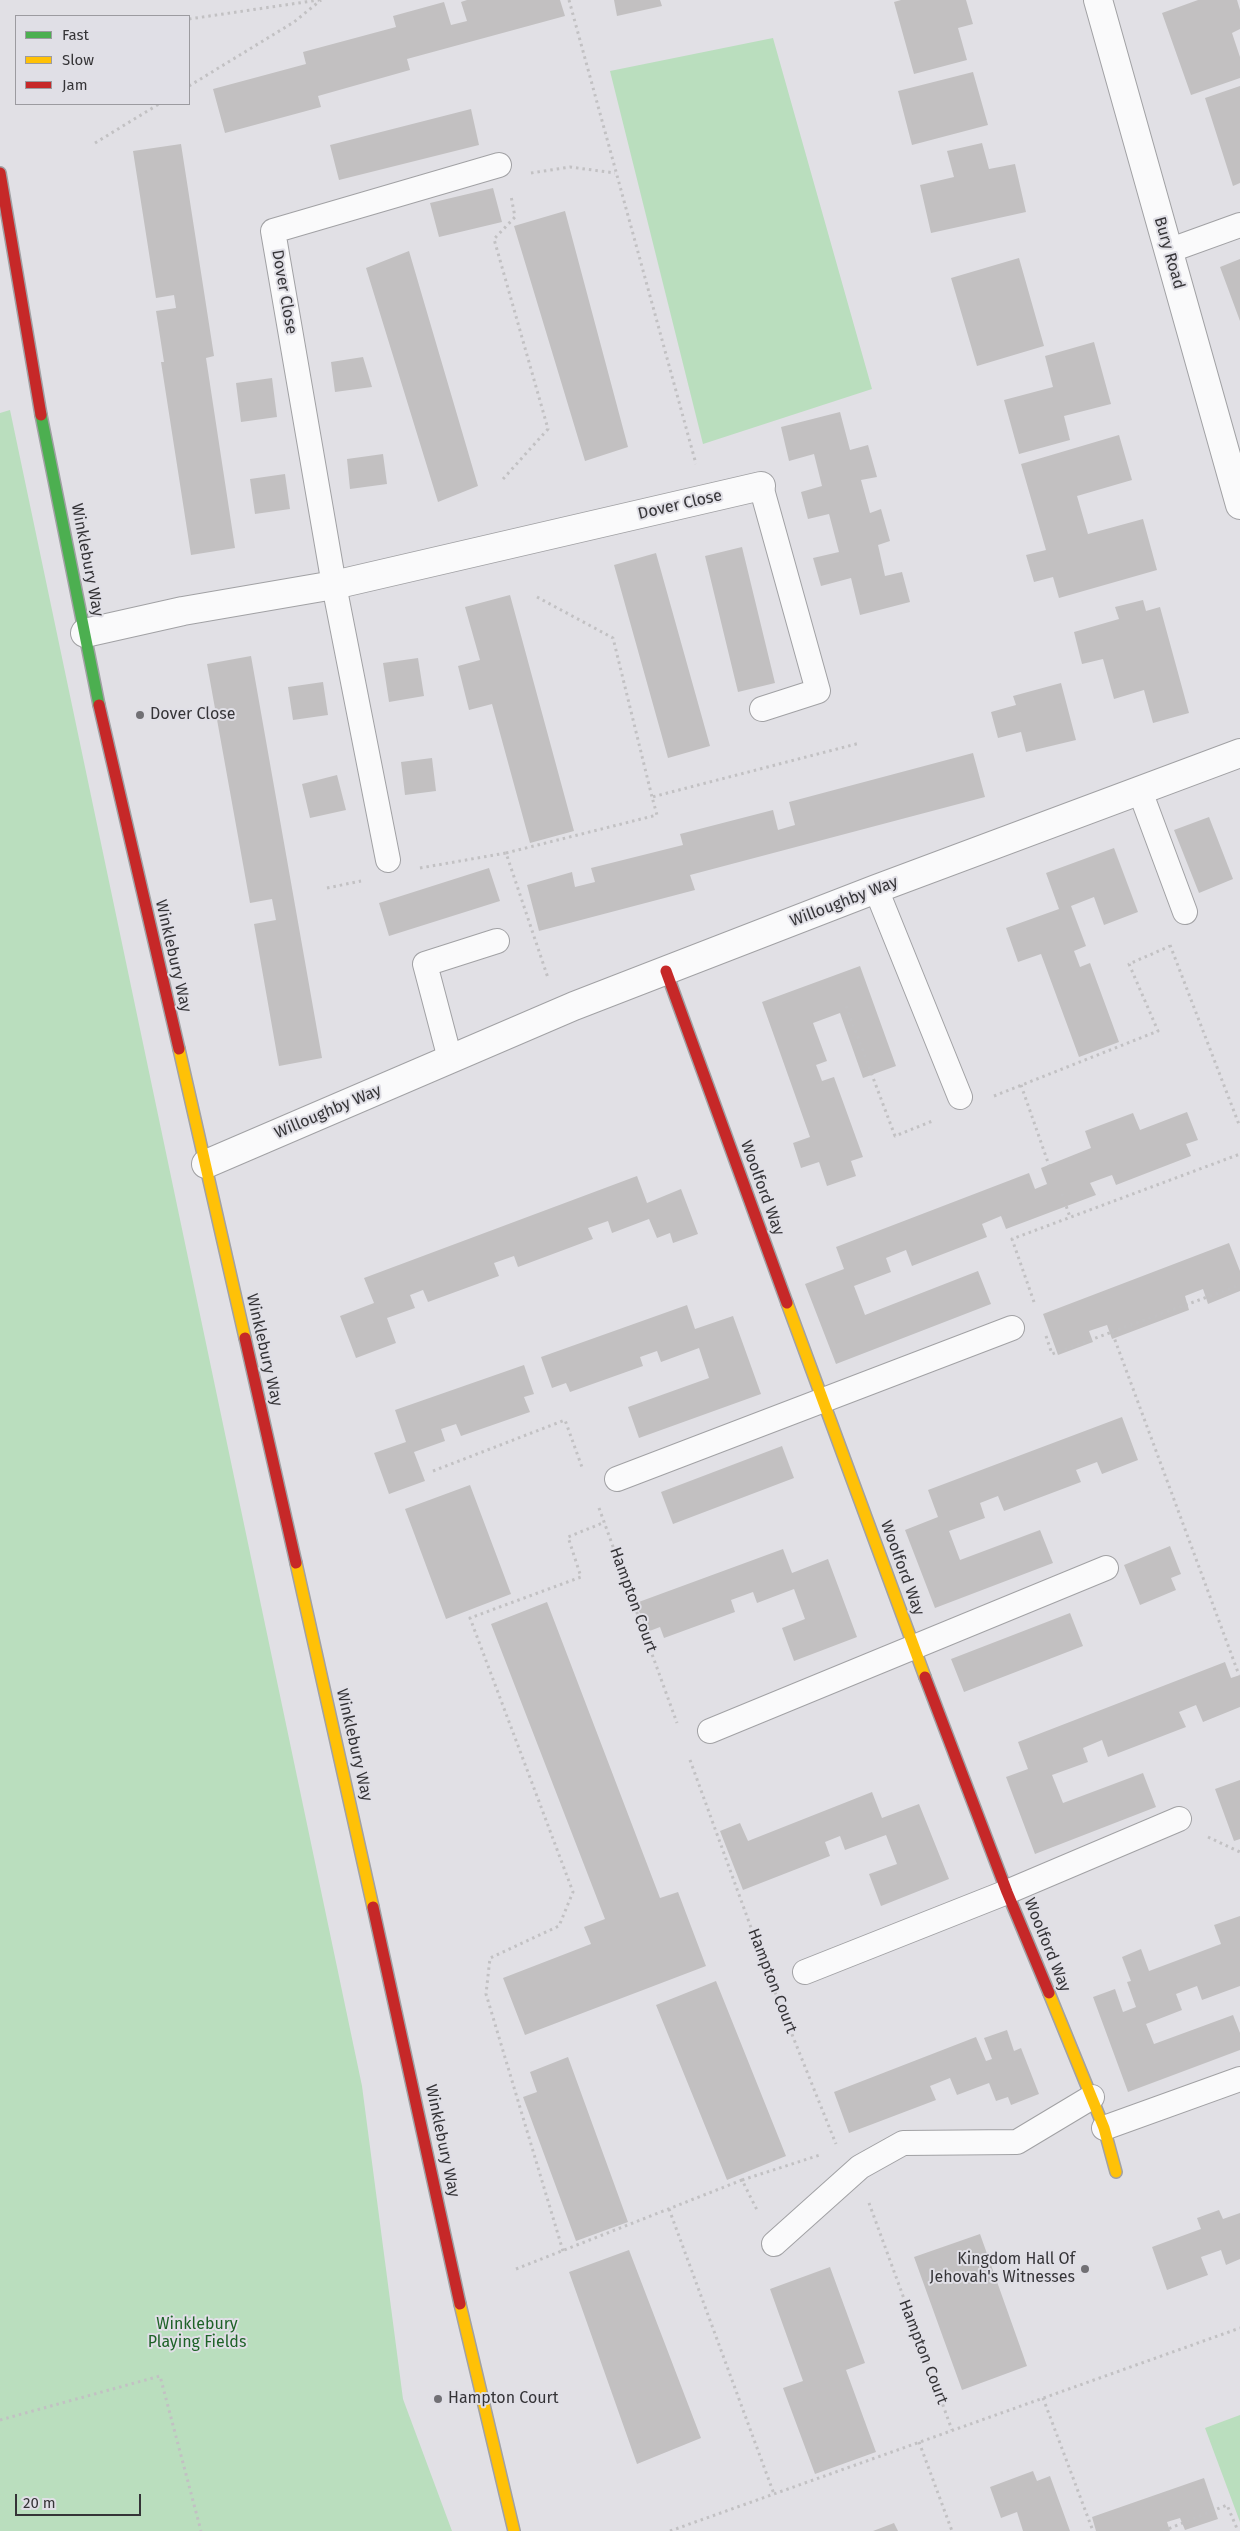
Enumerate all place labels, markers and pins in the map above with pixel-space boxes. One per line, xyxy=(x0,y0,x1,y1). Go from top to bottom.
place label: Dover Close xyxy=(150,705,235,725)
marker: Dover Close xyxy=(134,709,146,721)
place label: Kingdom Hall Of Jehovah's Witnesses xyxy=(930,2250,1075,2288)
marker: Kingdom Hall Of Jehovah's Witnesses xyxy=(1079,2263,1091,2275)
place label: Hampton Court xyxy=(448,2389,559,2409)
marker: Hampton Court xyxy=(432,2393,444,2405)

